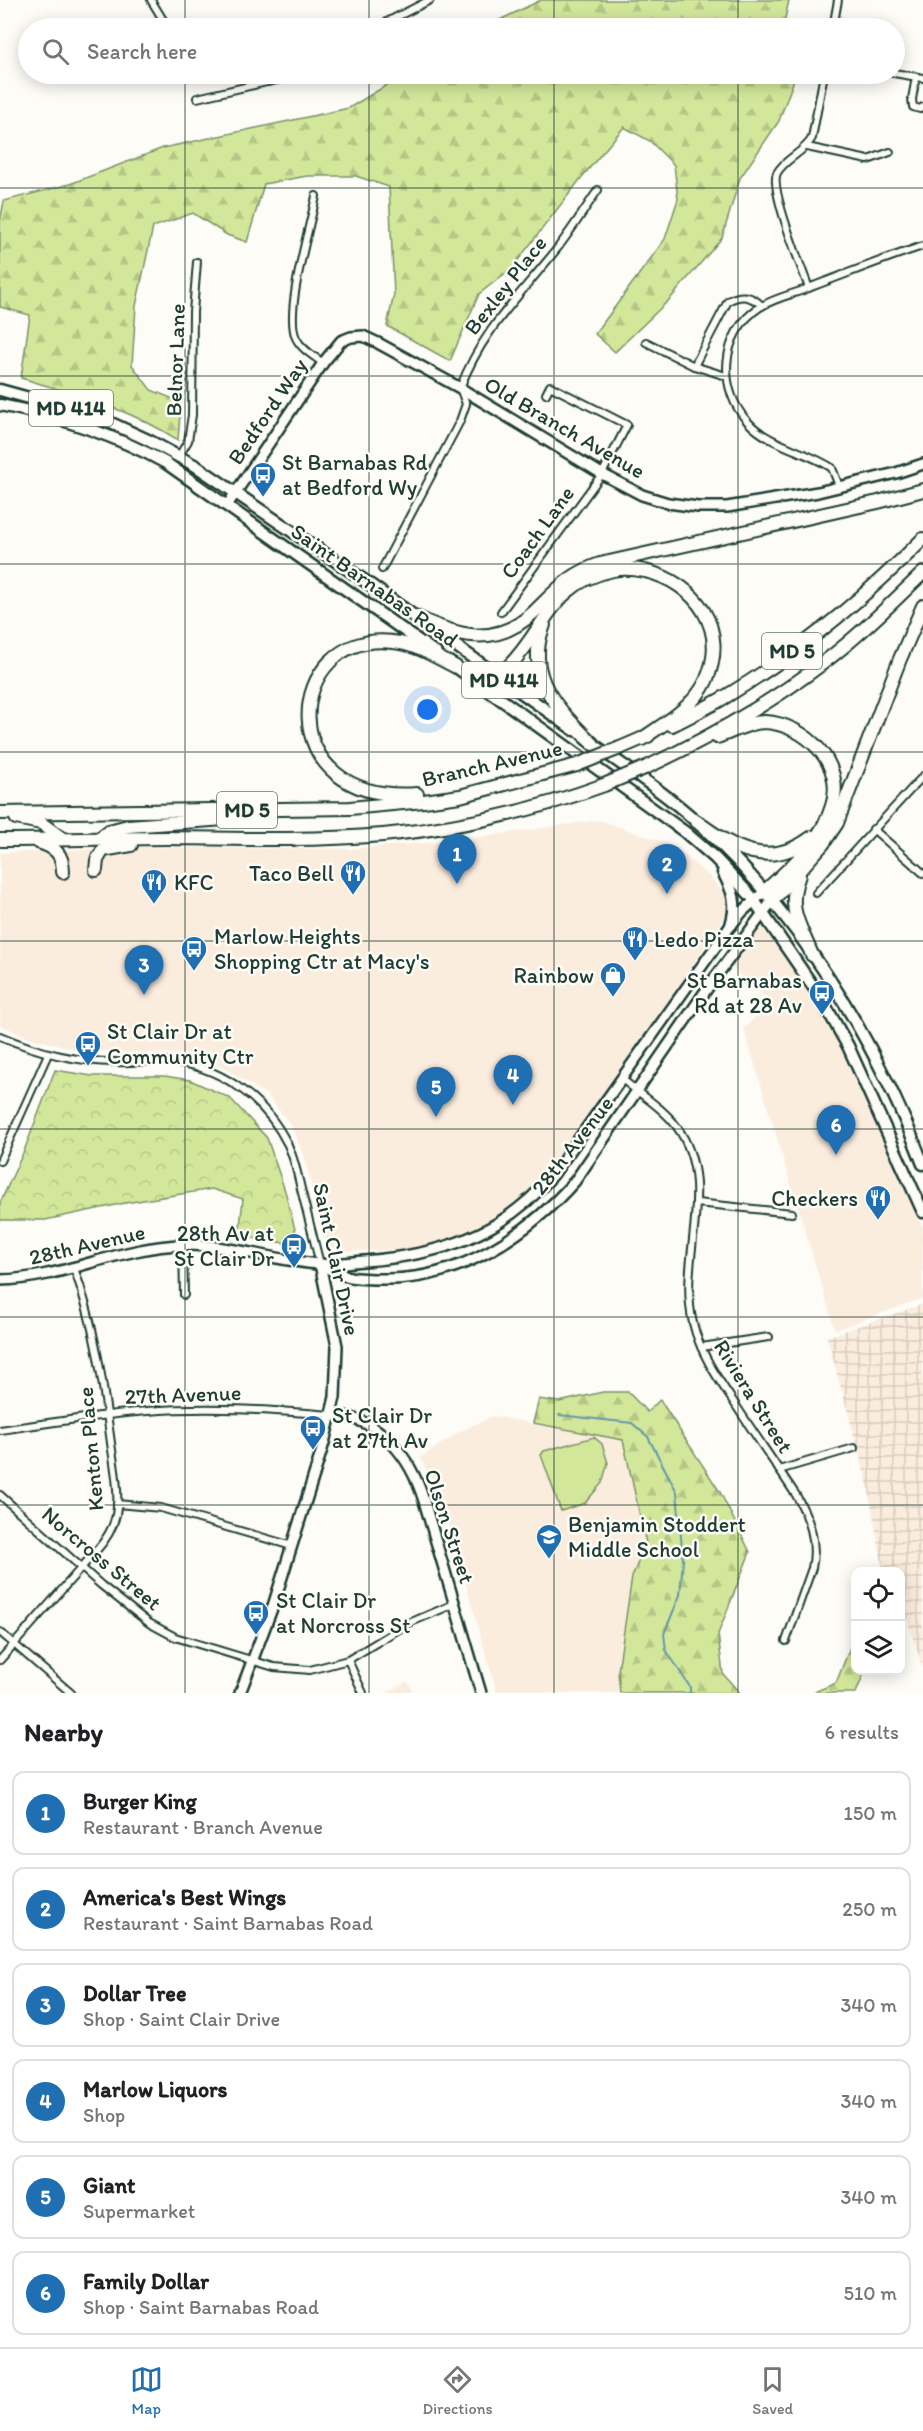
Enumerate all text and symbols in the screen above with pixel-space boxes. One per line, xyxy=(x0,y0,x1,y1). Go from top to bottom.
search box xyxy=(18,18,905,84)
icon: search xyxy=(39,35,72,68)
text: Search here xyxy=(87,38,197,65)
street label: Bexley Place xyxy=(458,230,552,340)
street label: Belnor Lane xyxy=(160,303,191,417)
street label: Bedford Way xyxy=(222,352,313,470)
street label: Old Branch Avenue xyxy=(480,370,650,484)
road number: MD 414 xyxy=(29,390,113,426)
place label: St Barnabas Rd at Bedford Wy xyxy=(282,449,427,501)
bus stop icon: St Barnabas Rd at Bedford Wy xyxy=(248,460,278,498)
street label: Coach Lane xyxy=(495,481,580,584)
street label: Saint Barnabas Road xyxy=(286,518,464,653)
road number: MD 5 xyxy=(762,633,822,669)
road number: MD 414 xyxy=(462,662,546,698)
your location xyxy=(413,695,442,724)
street label: Branch Avenue xyxy=(419,734,565,793)
road number: MD 5 xyxy=(217,792,277,828)
pin: 1 xyxy=(438,834,476,884)
pin: 2 xyxy=(648,844,686,894)
restaurant icon: Taco Bell xyxy=(338,858,368,896)
place label: Taco Bell xyxy=(249,860,334,887)
restaurant icon: KFC xyxy=(139,867,169,905)
place label: KFC xyxy=(174,869,214,896)
place label: Marlow Heights Shopping Ctr at Macy's xyxy=(214,923,430,975)
restaurant icon: Ledo Pizza xyxy=(620,924,650,962)
place label: Ledo Pizza xyxy=(654,926,754,953)
bus stop icon: Marlow Heights Shopping Ctr at Macy's xyxy=(179,934,209,972)
pin: 3 xyxy=(124,946,164,995)
shop icon: Rainbow xyxy=(598,960,628,998)
place label: Rainbow xyxy=(514,962,594,989)
place label: St Barnabas Rd at 28 Av xyxy=(687,967,802,1019)
bus stop icon: St Barnabas Rd at 28 Av xyxy=(807,978,837,1016)
place label: St Clair Dr at Community Ctr xyxy=(107,1018,254,1070)
bus stop icon: St Clair Dr at Community Ctr xyxy=(73,1029,103,1067)
pin: 4 xyxy=(494,1056,532,1105)
pin: 5 xyxy=(416,1068,456,1117)
street label: 28th Avenue xyxy=(525,1091,619,1200)
pin: 6 xyxy=(816,1106,856,1155)
street label: Saint Clair Drive xyxy=(307,1180,366,1338)
restaurant icon: Checkers xyxy=(863,1183,893,1221)
place label: Checkers xyxy=(771,1185,858,1212)
street label: 28th Avenue xyxy=(27,1218,148,1271)
place label: 28th Av at St Clair Dr xyxy=(174,1220,274,1272)
bus stop icon: 28th Av at St Clair Dr xyxy=(279,1231,309,1269)
street label: Riviera Street xyxy=(708,1335,799,1458)
street label: 27th Avenue xyxy=(124,1379,242,1410)
street label: Kenton Place xyxy=(72,1386,109,1512)
place label: St Clair Dr at 27th Av xyxy=(332,1402,432,1454)
bus stop icon: St Clair Dr at 27th Av xyxy=(298,1413,328,1451)
street label: Olson Street xyxy=(418,1465,481,1587)
street label: Norcross Street xyxy=(36,1501,167,1616)
place label: Benjamin Stoddert Middle School xyxy=(568,1511,746,1563)
school or university icon: Benjamin Stoddert Middle School xyxy=(534,1522,564,1560)
map controls xyxy=(851,1567,905,1675)
button: locate xyxy=(851,1567,905,1621)
place label: St Clair Dr at Norcross St xyxy=(276,1587,410,1639)
bus stop icon: St Clair Dr at Norcross St xyxy=(241,1598,271,1636)
button: layers xyxy=(851,1621,905,1675)
text: Nearby xyxy=(24,1716,103,1748)
text: 6 results xyxy=(825,1720,899,1744)
text: Burger King xyxy=(83,1788,197,1815)
text: 1 xyxy=(41,1801,50,1825)
text: 150 m xyxy=(844,1801,897,1825)
text: Restaurant · Branch Avenue xyxy=(83,1815,323,1839)
text: America's Best Wings xyxy=(83,1884,286,1911)
text: 2 xyxy=(40,1897,51,1921)
text: 250 m xyxy=(842,1897,897,1921)
text: Restaurant · Saint Barnabas Road xyxy=(83,1911,373,1935)
text: Dollar Tree xyxy=(83,1980,186,2007)
text: 3 xyxy=(40,1993,51,2017)
text: 340 m xyxy=(840,1993,897,2017)
text: Shop · Saint Clair Drive xyxy=(83,2007,280,2031)
text: Marlow Liquors xyxy=(83,2076,227,2103)
text: 4 xyxy=(39,2089,52,2113)
text: 340 m xyxy=(840,2089,897,2113)
text: Shop xyxy=(83,2103,125,2127)
text: Giant xyxy=(83,2172,135,2199)
text: 5 xyxy=(40,2185,51,2209)
text: 340 m xyxy=(840,2185,897,2209)
text: Supermarket xyxy=(83,2199,195,2223)
text: Family Dollar xyxy=(83,2268,209,2295)
text: 6 xyxy=(40,2281,51,2305)
text: 510 m xyxy=(844,2281,897,2305)
text: Shop · Saint Barnabas Road xyxy=(83,2295,319,2319)
tab: Map xyxy=(130,2363,163,2418)
tab: Directions xyxy=(422,2363,493,2418)
tab: Saved xyxy=(752,2363,793,2418)

